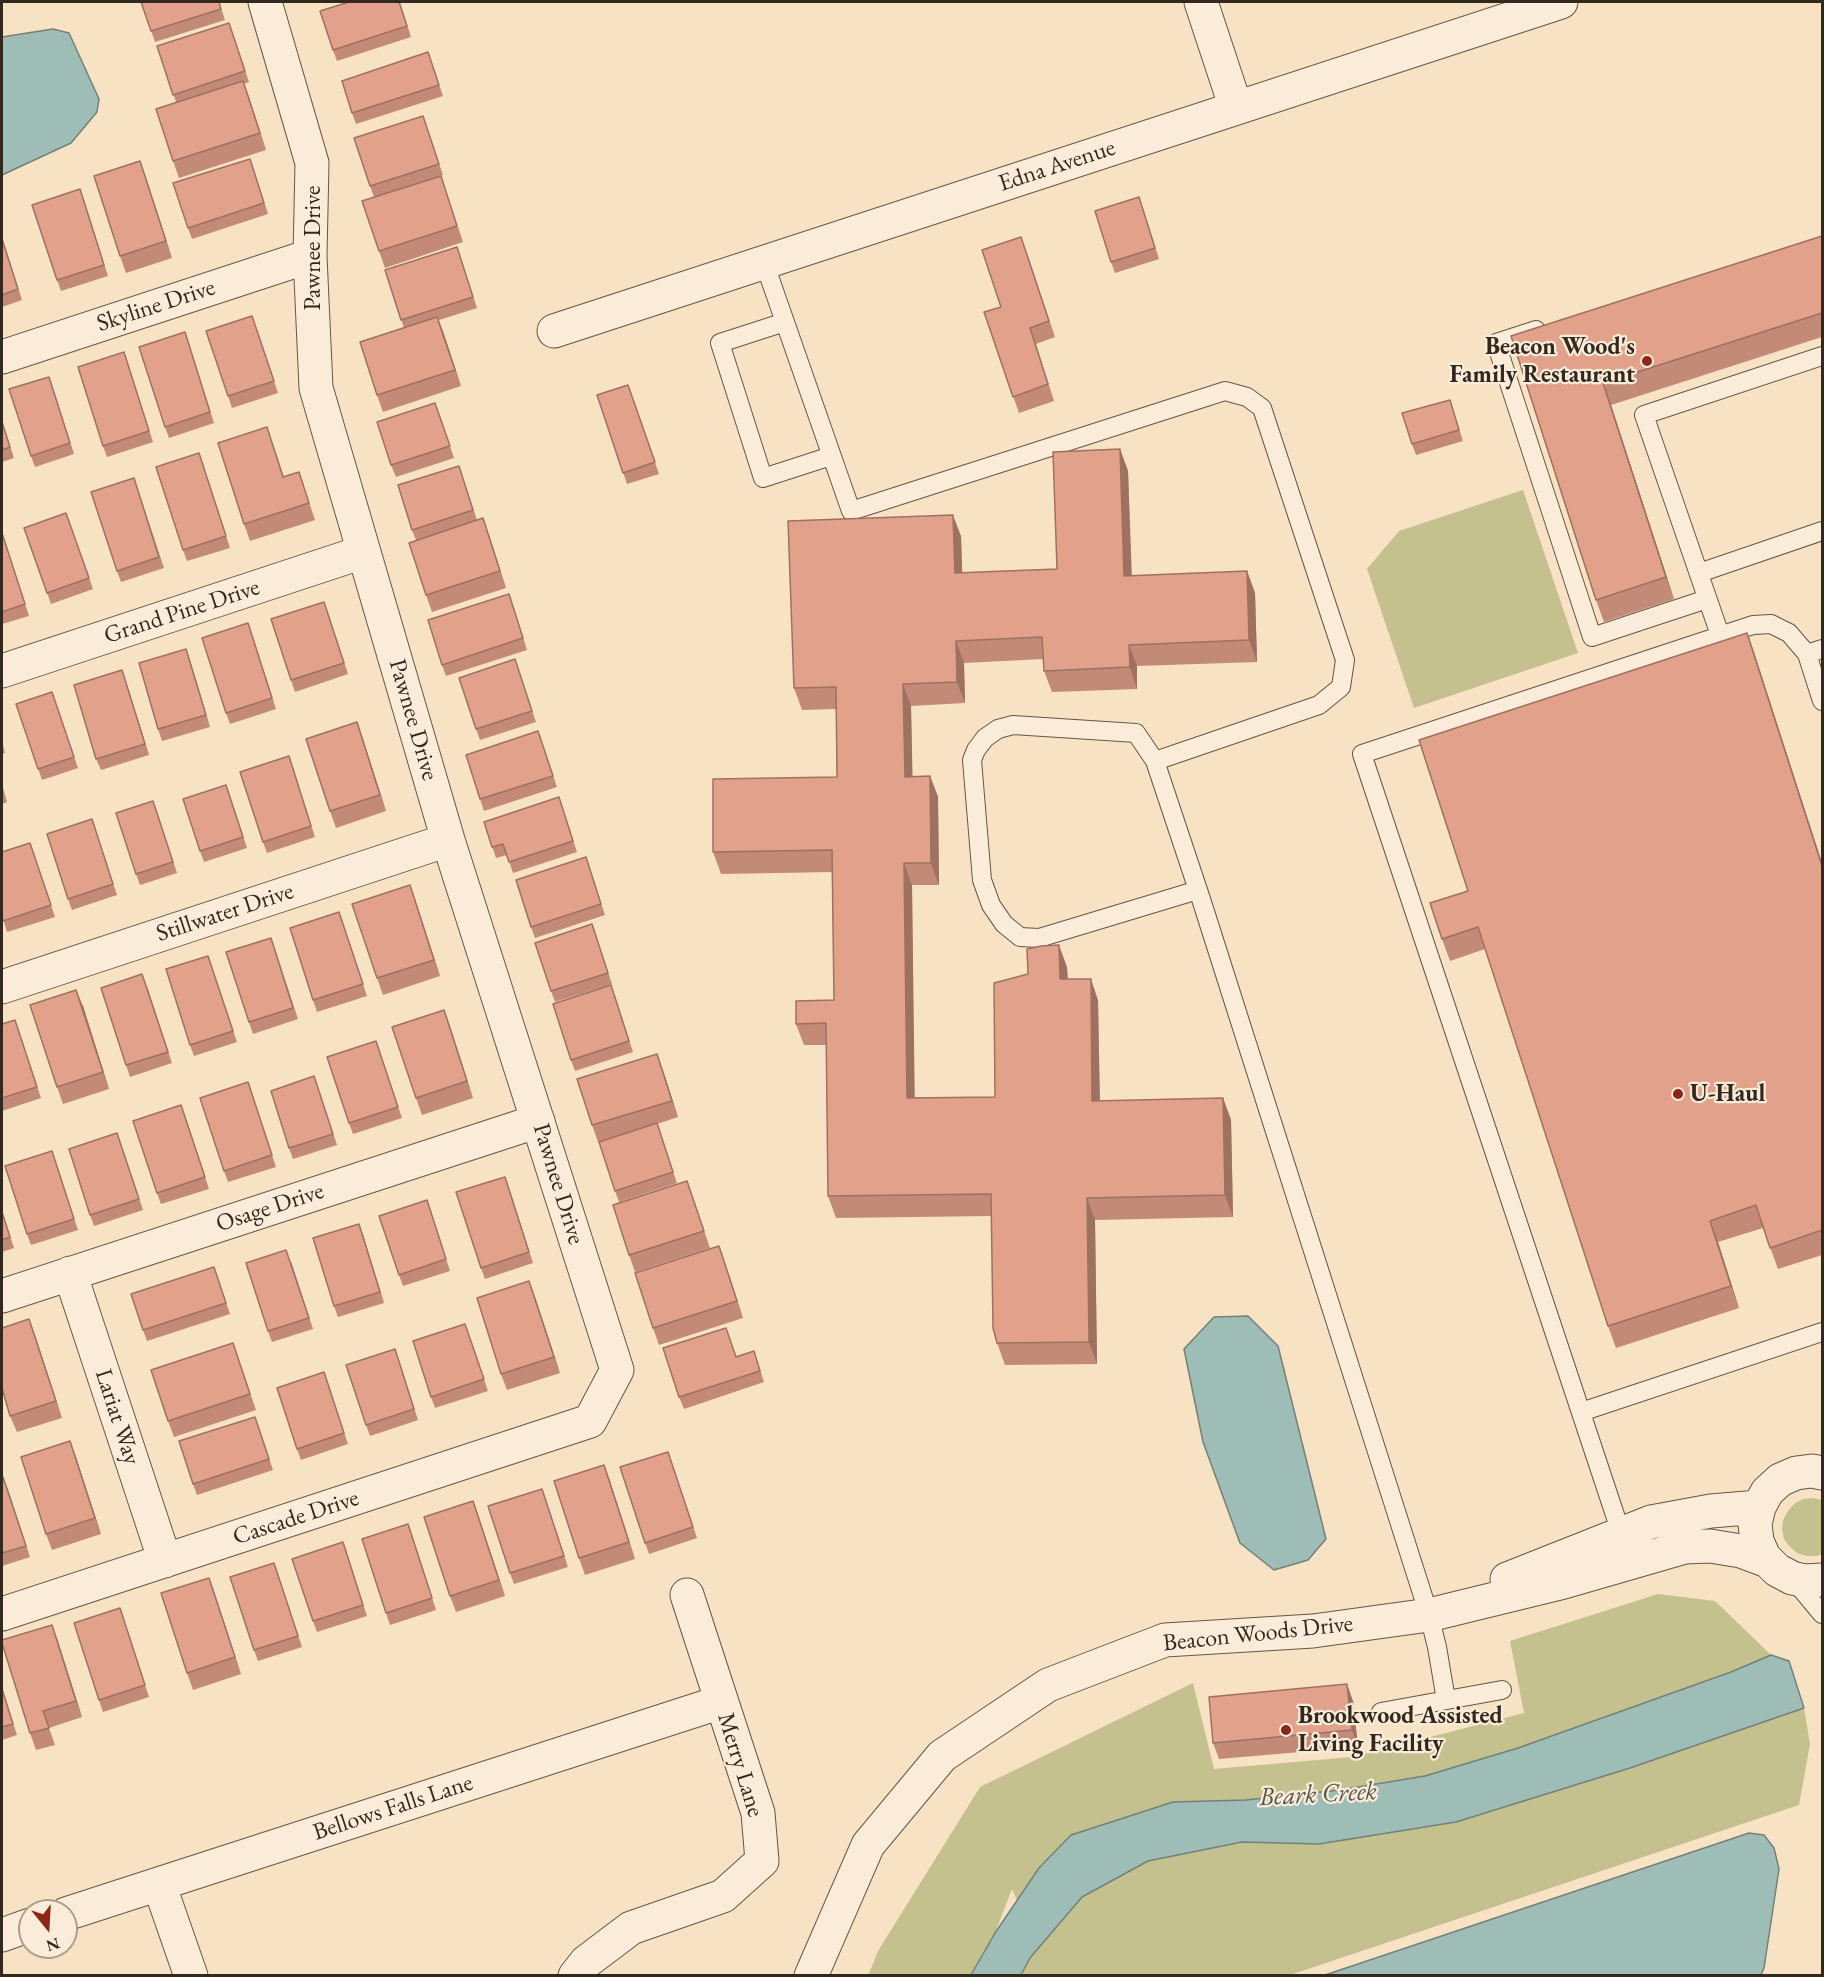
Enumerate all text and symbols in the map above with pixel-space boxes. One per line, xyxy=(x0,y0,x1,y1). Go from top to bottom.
street label: Edna Avenue xyxy=(995,134,1119,198)
street label: Pawnee Drive xyxy=(299,186,327,310)
street label: Skyline Drive xyxy=(93,273,219,339)
place label: Beacon Wood's Family Restaurant xyxy=(1449,333,1635,389)
marker: Beacon Wood's Family Restaurant xyxy=(1640,354,1654,368)
street label: Grand Pine Drive xyxy=(101,573,263,651)
street label: Pawnee Drive xyxy=(382,656,444,784)
street label: Stillwater Drive xyxy=(153,877,297,949)
place label: U-Haul xyxy=(1690,1080,1765,1108)
marker: U-Haul xyxy=(1671,1087,1685,1101)
street label: Pawnee Drive xyxy=(526,1120,590,1248)
street label: Osage Drive xyxy=(213,1177,327,1239)
street label: Lariat Way xyxy=(88,1366,146,1468)
street label: Cascade Drive xyxy=(229,1484,363,1552)
street label: Beacon Woods Drive xyxy=(1162,1610,1354,1658)
place label: Brookwood Assisted Living Facility xyxy=(1298,1702,1503,1758)
street label: Merry Lane xyxy=(711,1709,769,1821)
marker: Brookwood Assisted Living Facility xyxy=(1279,1723,1293,1737)
street label: Bellows Falls Lane xyxy=(309,1769,477,1847)
water label: Beark Creek xyxy=(1258,1776,1378,1814)
north arrow xyxy=(18,1899,78,1959)
text: N xyxy=(44,1933,63,1957)

